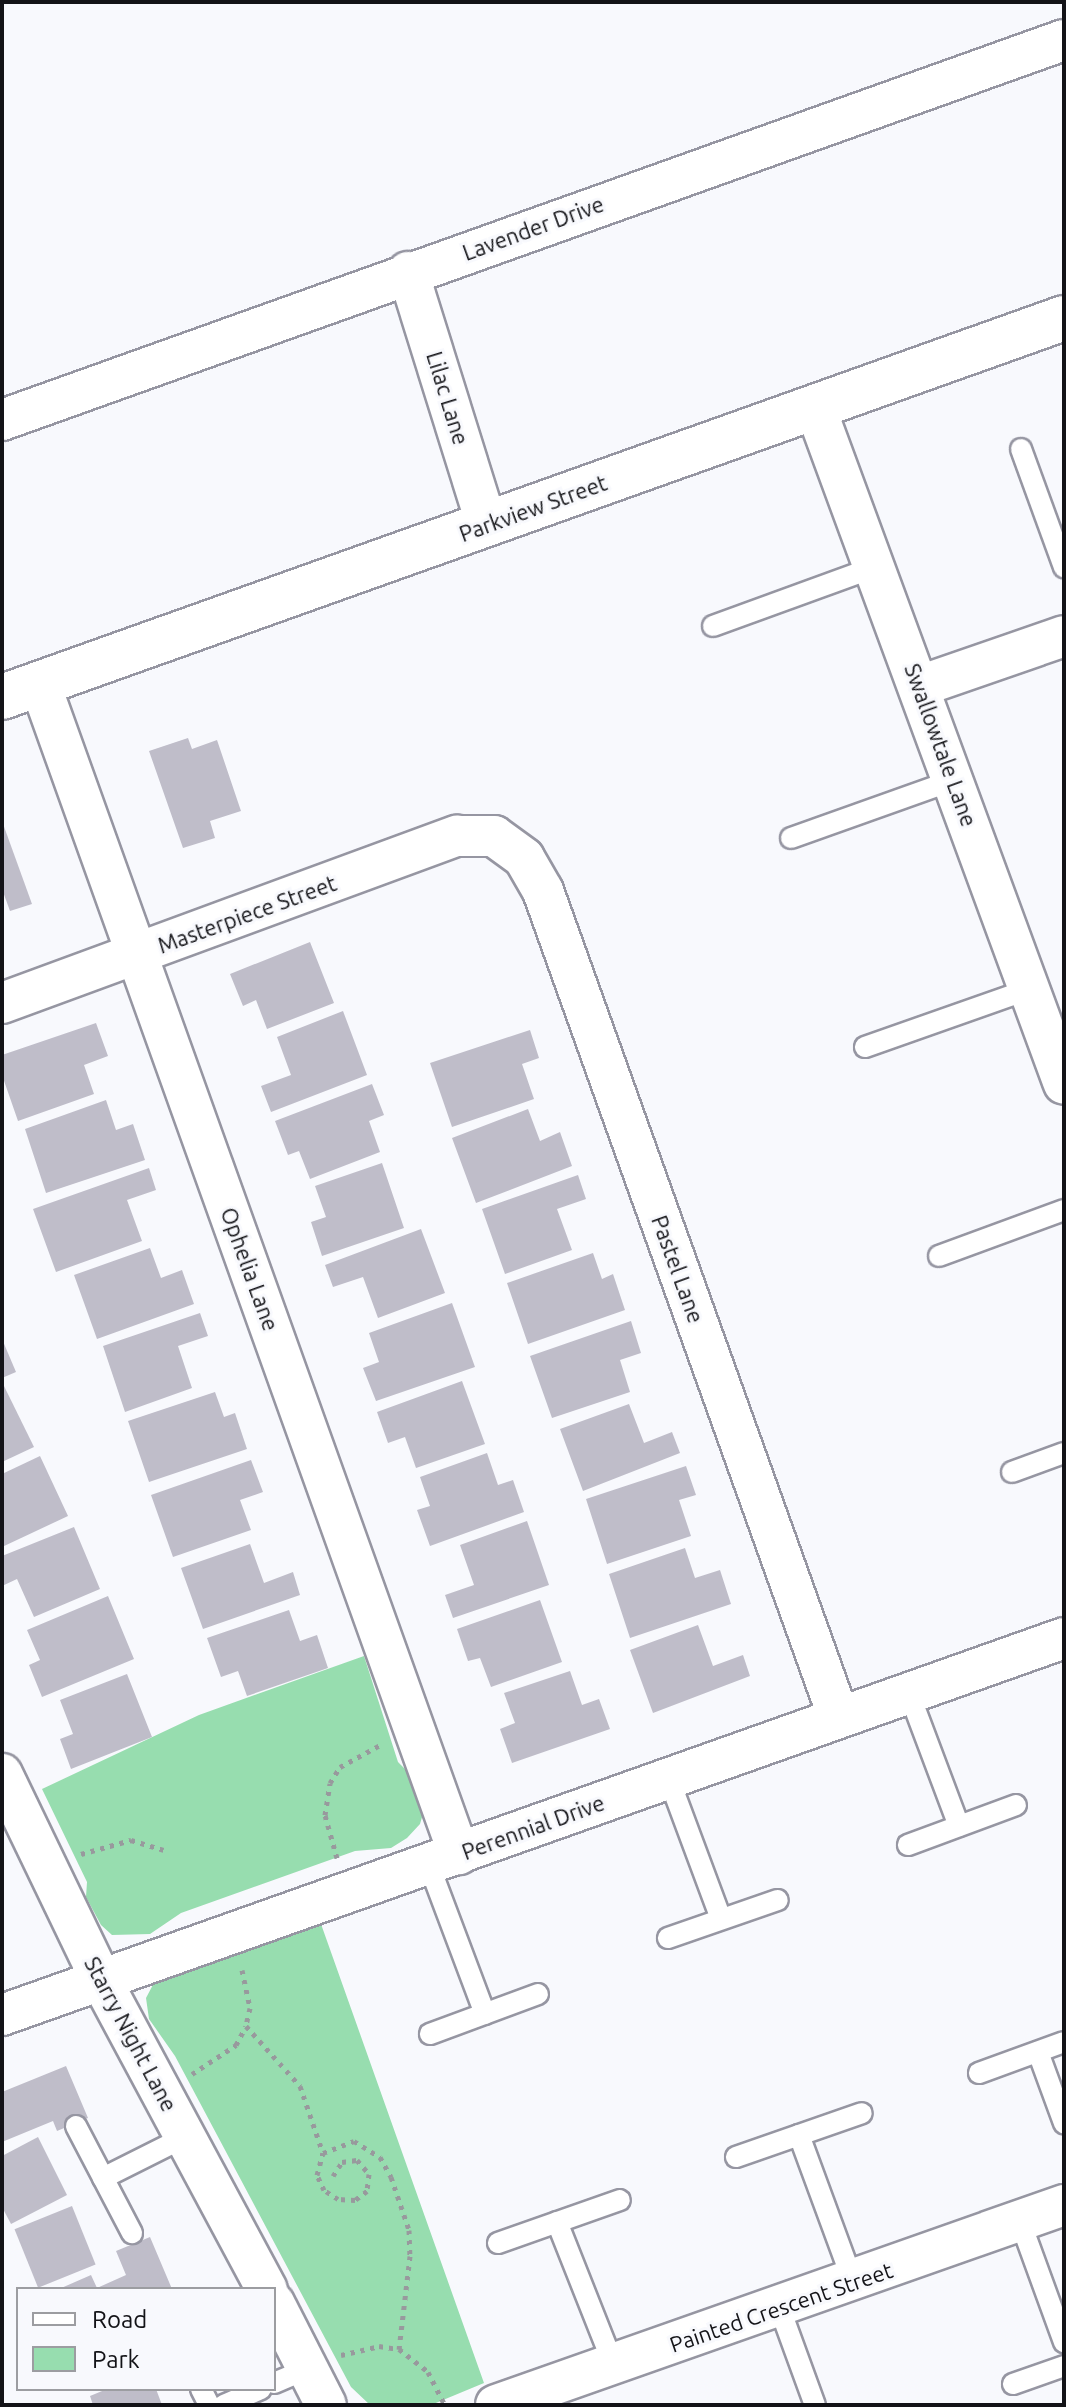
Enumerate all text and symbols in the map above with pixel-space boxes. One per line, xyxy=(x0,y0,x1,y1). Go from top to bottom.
street label: Lavender Drive xyxy=(459,190,607,266)
street label: Lilac Lane xyxy=(421,348,475,448)
street label: Parkview Street xyxy=(455,469,611,547)
street label: Swallowtale Lane xyxy=(899,660,983,830)
street label: Masterpiece Street xyxy=(154,869,340,959)
street label: Ophelia Lane xyxy=(215,1204,285,1334)
street label: Pastel Lane xyxy=(646,1212,710,1326)
street label: Perennial Drive xyxy=(458,1789,608,1865)
street label: Starry Night Lane xyxy=(79,1952,183,2116)
street label: Painted Crescent Street xyxy=(666,2256,896,2358)
legend xyxy=(16,2287,276,2391)
text: Road xyxy=(92,2306,147,2333)
text: Park xyxy=(92,2346,140,2373)

